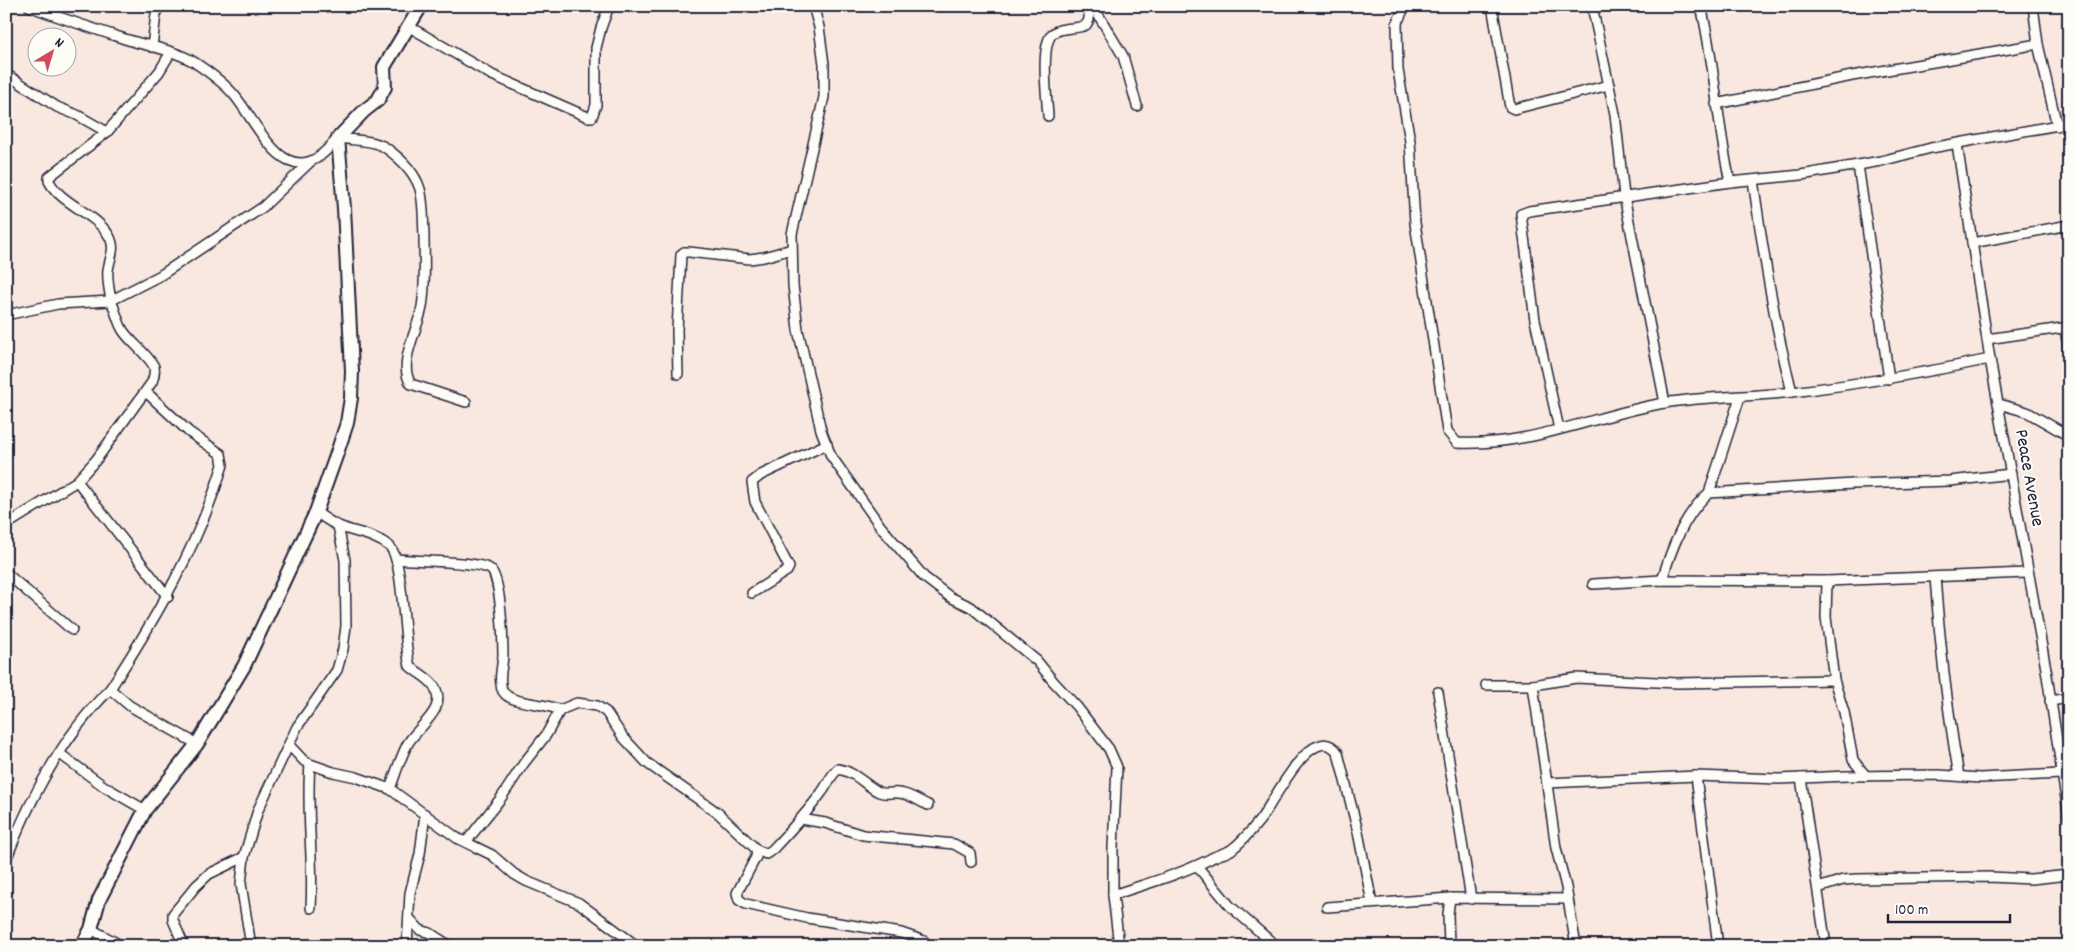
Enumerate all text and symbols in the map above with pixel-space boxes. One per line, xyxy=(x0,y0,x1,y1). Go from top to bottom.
north arrow xyxy=(28,28,78,78)
text: N xyxy=(50,33,68,53)
street label: Peace Avenue xyxy=(2006,427,2050,529)
scale bar xyxy=(1888,892,2010,924)
text: 100 m xyxy=(1895,900,1928,922)

